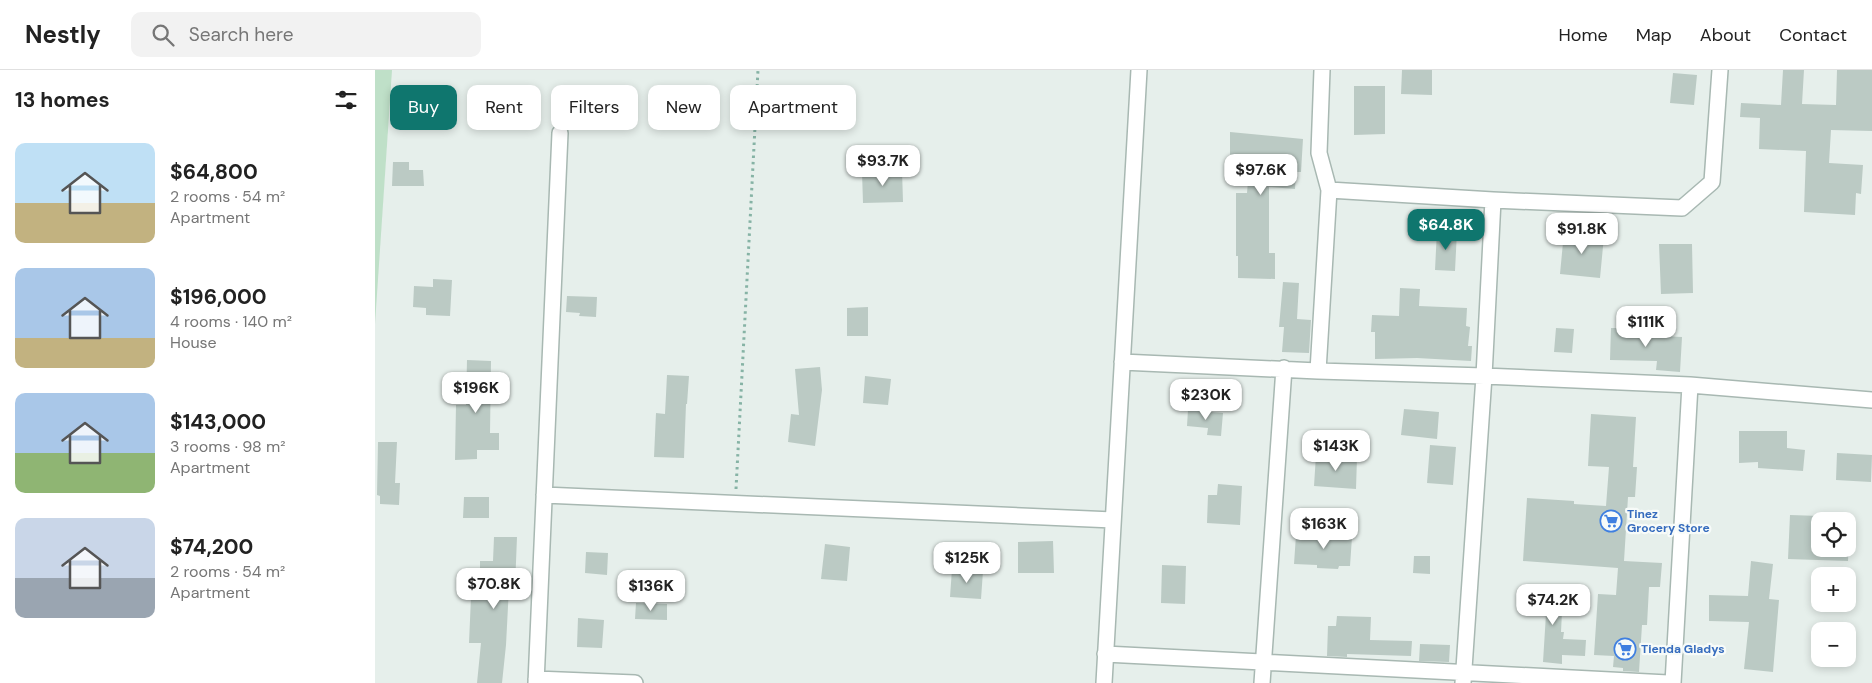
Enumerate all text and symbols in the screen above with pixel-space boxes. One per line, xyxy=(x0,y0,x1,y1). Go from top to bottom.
search box xyxy=(131,12,481,57)
text: Nestly xyxy=(25,19,101,50)
icon: search xyxy=(149,21,177,49)
text: Search here xyxy=(189,22,294,47)
text: Home xyxy=(1558,23,1608,47)
text: Map xyxy=(1636,23,1672,47)
text: About xyxy=(1700,23,1751,47)
text: Contact xyxy=(1779,23,1847,47)
chip: Buy xyxy=(390,85,457,130)
chip: Rent xyxy=(467,85,541,130)
chip: Filters xyxy=(551,85,638,130)
chip: New xyxy=(648,85,720,130)
chip: Apartment xyxy=(730,85,856,130)
text: 13 homes xyxy=(15,86,110,114)
icon: filters xyxy=(332,86,360,114)
pin: $93.7K xyxy=(842,144,924,187)
text: $93.7K xyxy=(857,150,909,171)
pin: $97.6K xyxy=(1220,154,1302,196)
text: $64,800 xyxy=(170,158,258,186)
text: $97.6K xyxy=(1235,159,1287,180)
icon: home xyxy=(55,163,115,223)
text: 2 rooms · 54 m² xyxy=(170,186,285,207)
text: Apartment xyxy=(170,207,250,228)
pin: $64.8K xyxy=(1405,208,1487,251)
pin: $91.8K xyxy=(1541,212,1623,255)
text: $64.8K xyxy=(1419,214,1473,235)
text: $91.8K xyxy=(1557,218,1607,239)
text: $196,000 xyxy=(170,283,267,311)
icon: home xyxy=(55,288,115,348)
pin: $111K xyxy=(1611,306,1681,348)
text: 4 rooms · 140 m² xyxy=(170,311,292,332)
text: $111K xyxy=(1627,311,1665,332)
text: House xyxy=(170,332,217,353)
pin: $196K xyxy=(441,372,511,414)
text: $196K xyxy=(453,377,499,398)
pin: $230K xyxy=(1171,378,1241,421)
text: $230K xyxy=(1181,384,1231,405)
text: $143,000 xyxy=(170,408,266,436)
icon: home xyxy=(55,413,115,473)
pin: $143K xyxy=(1301,430,1371,472)
text: $143K xyxy=(1313,435,1359,456)
text: 3 rooms · 98 m² xyxy=(170,436,286,457)
text: Apartment xyxy=(170,457,250,478)
place label: Tinez Grocery Store xyxy=(1627,506,1710,536)
pin: $163K xyxy=(1289,508,1359,550)
supermarket icon: Tinez Grocery Store xyxy=(1599,509,1623,533)
map controls xyxy=(1811,512,1856,667)
button: locate xyxy=(1811,512,1856,557)
text: $163K xyxy=(1301,513,1347,534)
text: $74,200 xyxy=(170,533,253,561)
icon: home xyxy=(55,538,115,598)
pin: $125K xyxy=(932,542,1002,584)
text: $125K xyxy=(944,547,990,568)
text: 2 rooms · 54 m² xyxy=(170,561,285,582)
button: + xyxy=(1811,567,1856,612)
pin: $70.8K xyxy=(453,568,535,610)
pin: $136K xyxy=(616,570,686,612)
text: $70.8K xyxy=(467,573,521,594)
text: $136K xyxy=(628,575,674,596)
text: Apartment xyxy=(170,582,250,603)
pin: $74.2K xyxy=(1512,584,1594,626)
text: $74.2K xyxy=(1527,589,1579,610)
button: − xyxy=(1811,622,1856,667)
supermarket icon: Tienda Gladys xyxy=(1613,637,1637,661)
place label: Tienda Gladys xyxy=(1641,641,1725,657)

